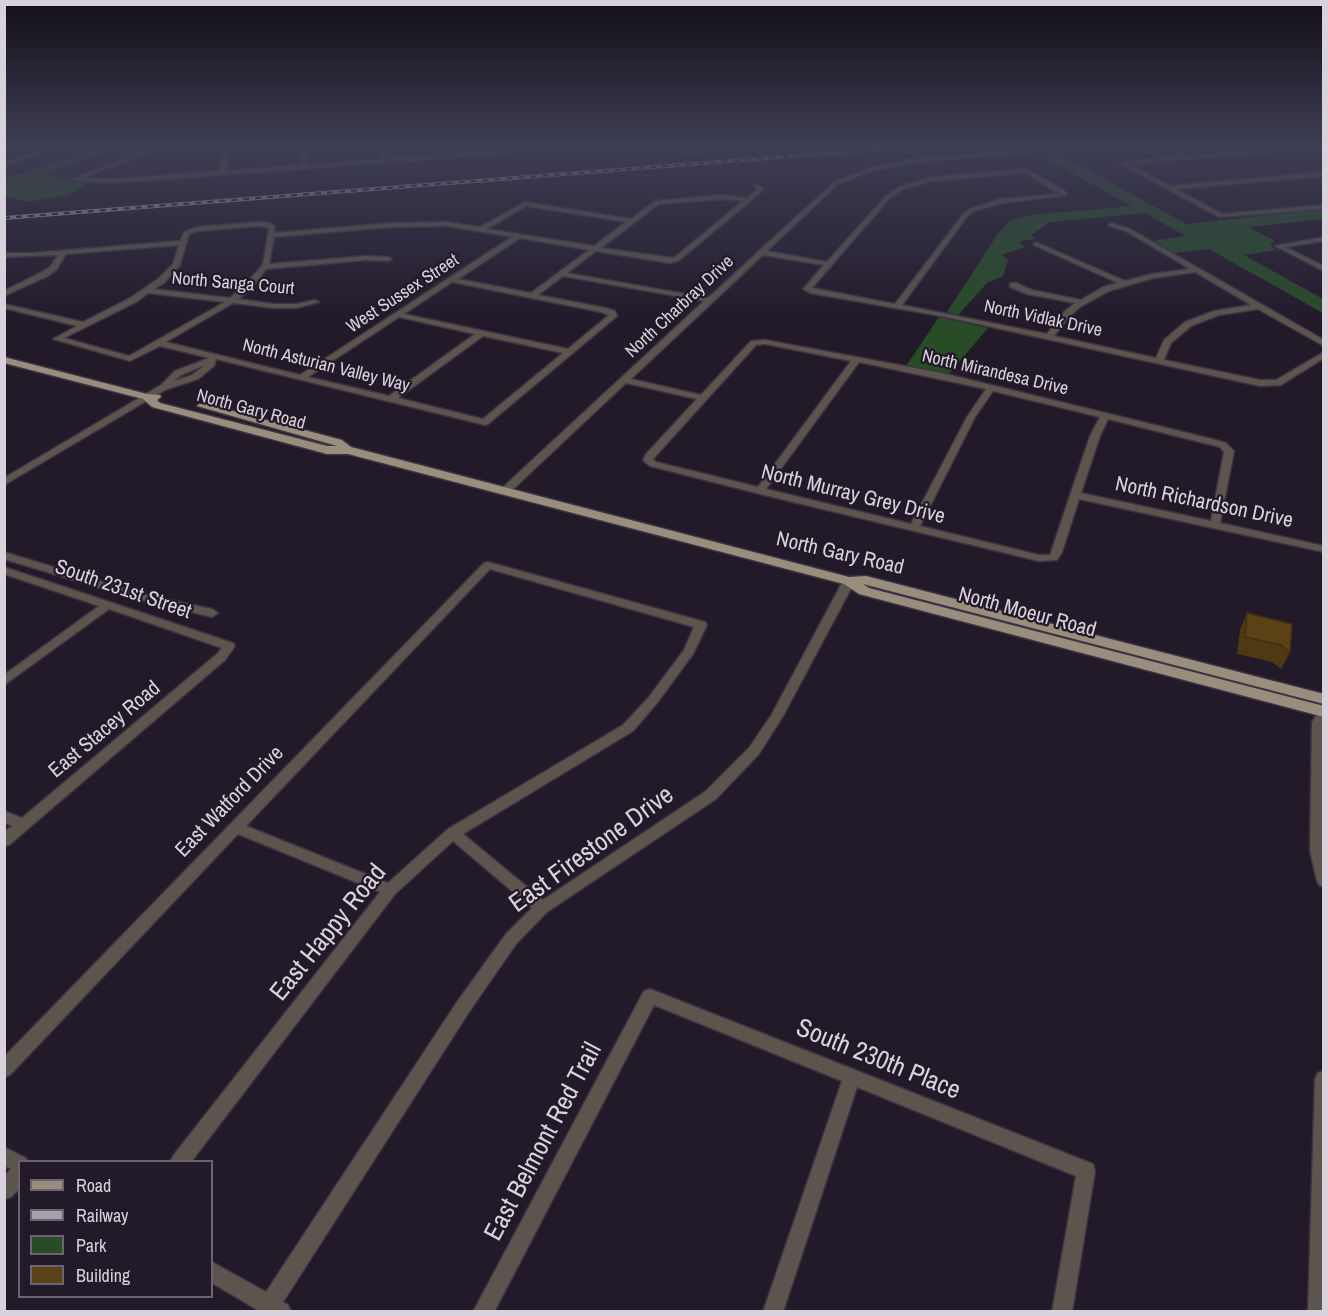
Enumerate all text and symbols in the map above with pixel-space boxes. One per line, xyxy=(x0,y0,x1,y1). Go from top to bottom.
street label: West Sussex Street xyxy=(343,250,463,338)
street label: North Charbray Drive xyxy=(621,251,739,363)
street label: North Sanga Court xyxy=(171,268,295,300)
street label: North Vidlak Drive xyxy=(982,296,1104,342)
street label: North Asturian Valley Way xyxy=(240,335,412,397)
street label: North Mirandesa Drive xyxy=(920,346,1070,400)
street label: North Gary Road xyxy=(194,385,308,435)
street label: North Murray Grey Drive xyxy=(759,460,947,530)
street label: North Richardson Drive xyxy=(1113,472,1295,534)
street label: North Gary Road xyxy=(774,527,906,581)
street label: South 231st Street xyxy=(51,555,195,625)
street label: North Moeur Road xyxy=(955,582,1099,644)
street label: East Stacey Road xyxy=(44,676,166,784)
street label: East Watford Drive xyxy=(171,741,289,863)
street label: East Firestone Drive xyxy=(504,780,680,920)
street label: East Happy Road xyxy=(264,858,394,1008)
street label: South 230th Place xyxy=(791,1013,965,1107)
street label: East Belmont Red Trail xyxy=(479,1038,609,1246)
legend xyxy=(18,1160,213,1298)
text: Road xyxy=(76,1173,111,1198)
text: Railway xyxy=(76,1203,129,1228)
text: Park xyxy=(76,1233,106,1258)
text: Building xyxy=(76,1263,130,1288)

